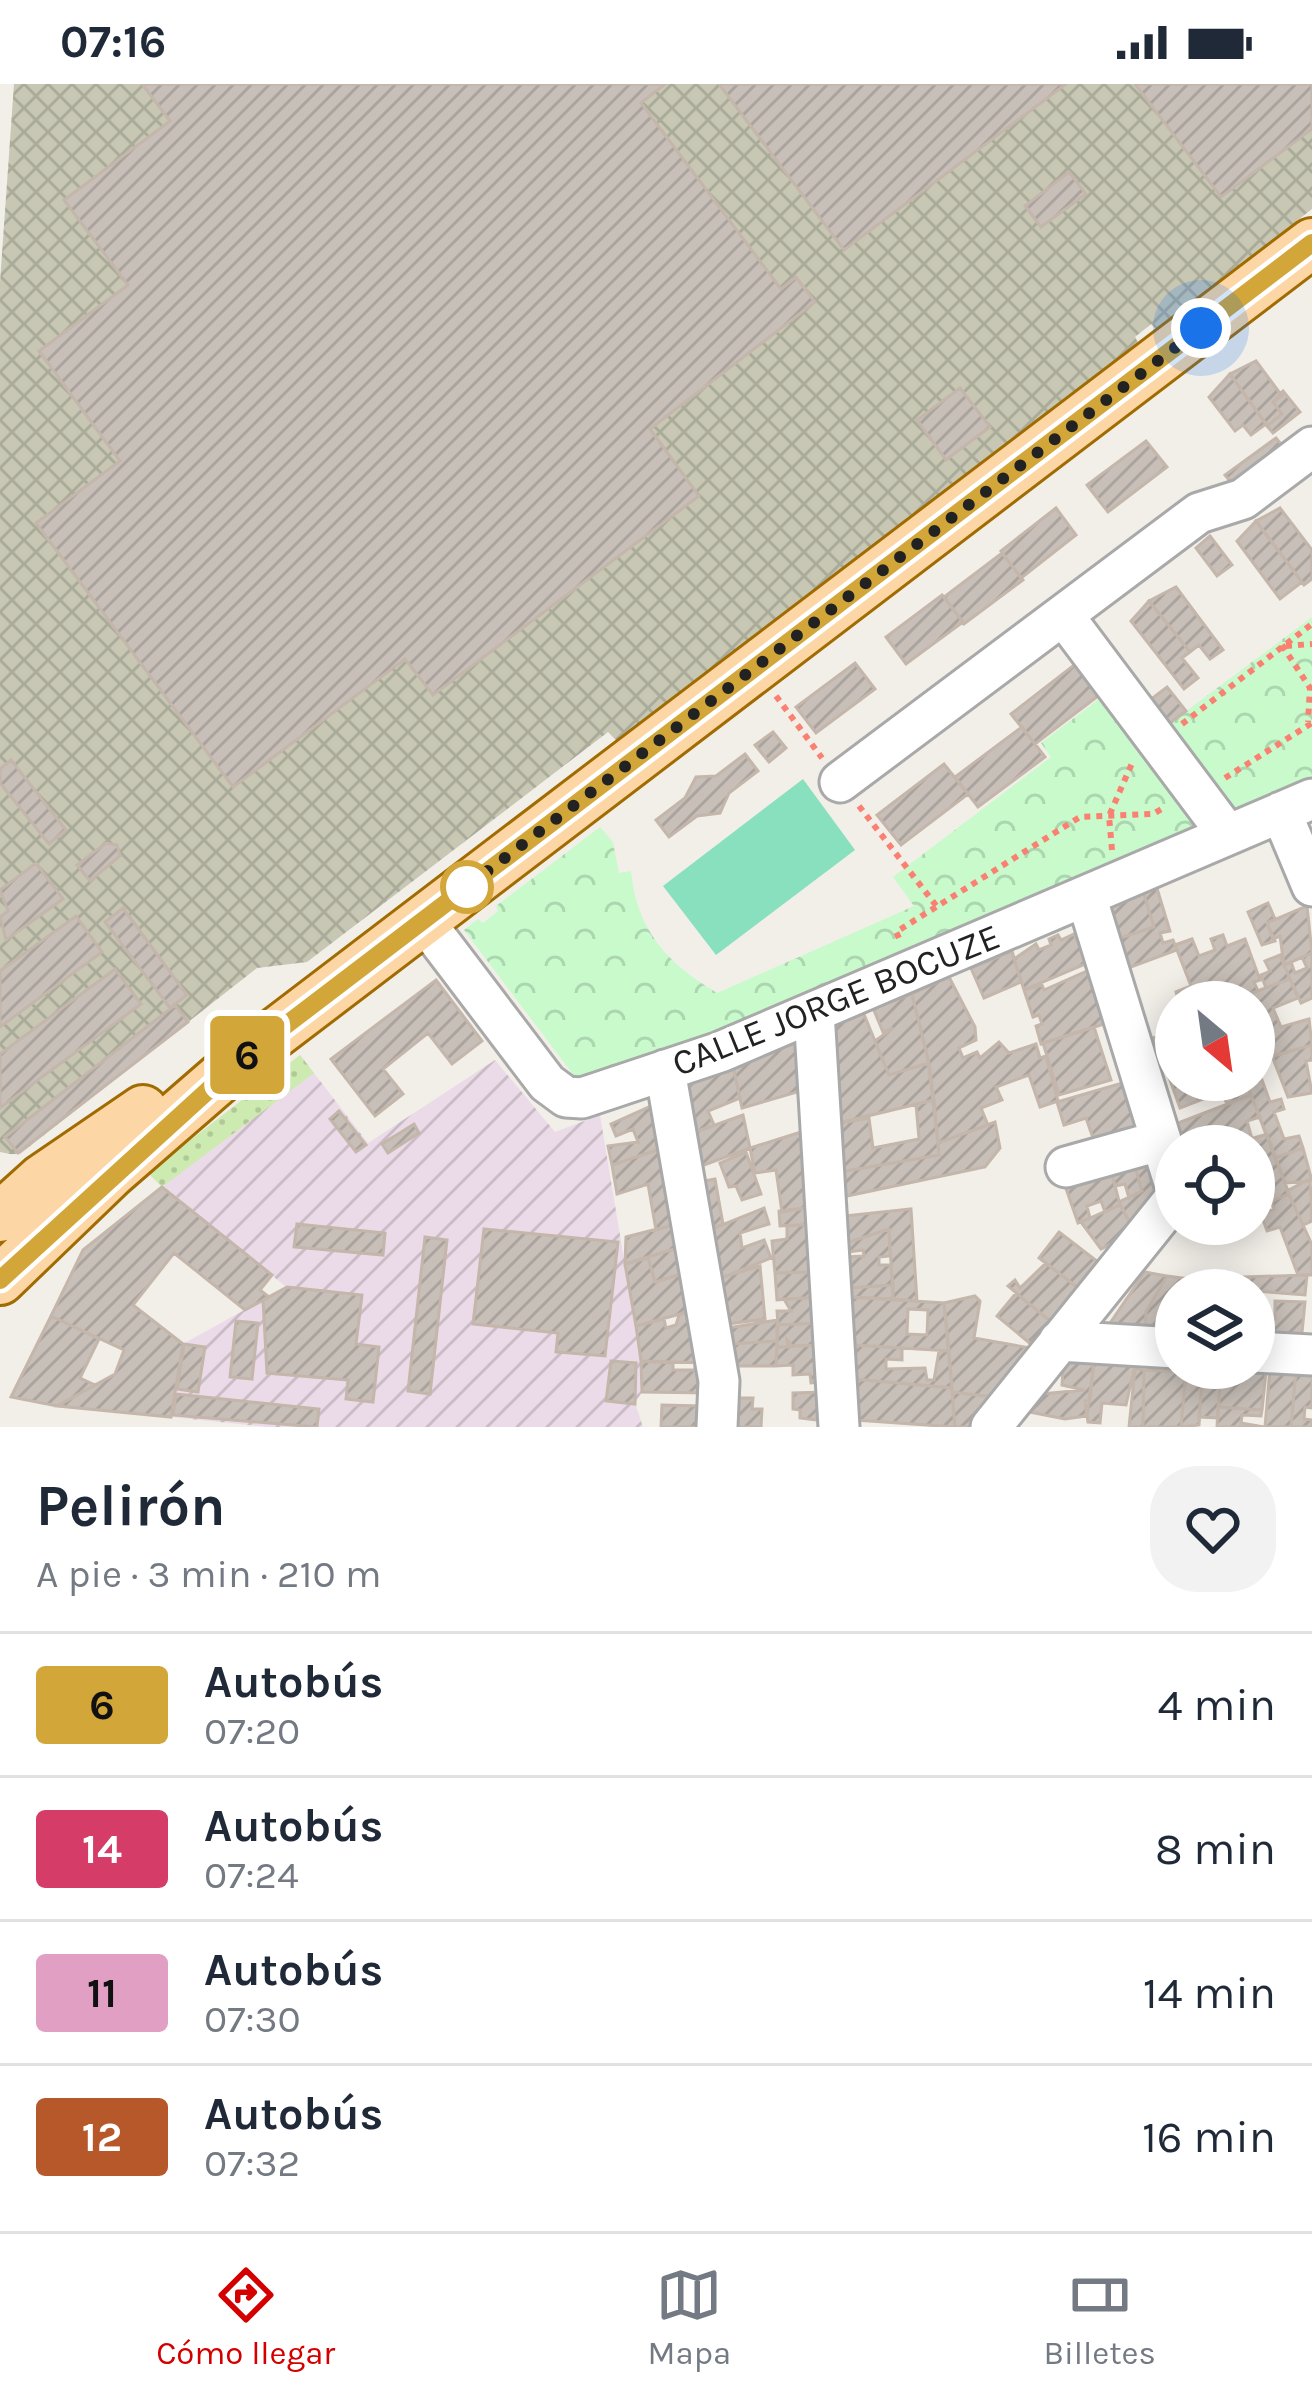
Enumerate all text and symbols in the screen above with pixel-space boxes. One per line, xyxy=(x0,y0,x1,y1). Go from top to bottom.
text: 07:16 xyxy=(60,16,166,68)
your location xyxy=(1171,298,1231,358)
unlabelled marker xyxy=(442,862,492,912)
street label: CALLE JORGE BOCUZE xyxy=(666,915,1006,1085)
north arrow xyxy=(1155,981,1275,1101)
map controls xyxy=(1155,981,1275,1389)
line badge: 6 xyxy=(208,1016,286,1094)
text: 6 xyxy=(234,1030,260,1080)
button: locate xyxy=(1155,1125,1275,1245)
button: layers xyxy=(1155,1269,1275,1389)
button: heart xyxy=(1150,1466,1276,1592)
text: Pelirón xyxy=(36,1473,226,1539)
text: A pie · 3 min · 210 m xyxy=(36,1551,381,1597)
text: Autobús xyxy=(204,1656,383,1708)
text: 4 min xyxy=(1158,1679,1276,1731)
text: 6 xyxy=(89,1680,115,1730)
text: 07:20 xyxy=(204,1708,300,1754)
text: Autobús xyxy=(204,1800,383,1852)
text: 8 min xyxy=(1155,1823,1276,1875)
text: 14 xyxy=(82,1824,122,1874)
text: 07:24 xyxy=(204,1852,299,1898)
text: Autobús xyxy=(204,1944,383,1996)
text: 14 min xyxy=(1143,1967,1276,2019)
text: 11 xyxy=(87,1968,117,2018)
text: 07:30 xyxy=(204,1996,301,2042)
text: Autobús xyxy=(204,2088,383,2140)
text: 16 min xyxy=(1142,2111,1276,2163)
text: 12 xyxy=(82,2112,122,2162)
text: 07:32 xyxy=(204,2140,300,2186)
tab: Cómo llegar xyxy=(156,2262,335,2372)
tab: Mapa xyxy=(648,2262,731,2372)
tab: Billetes xyxy=(1043,2262,1156,2372)

